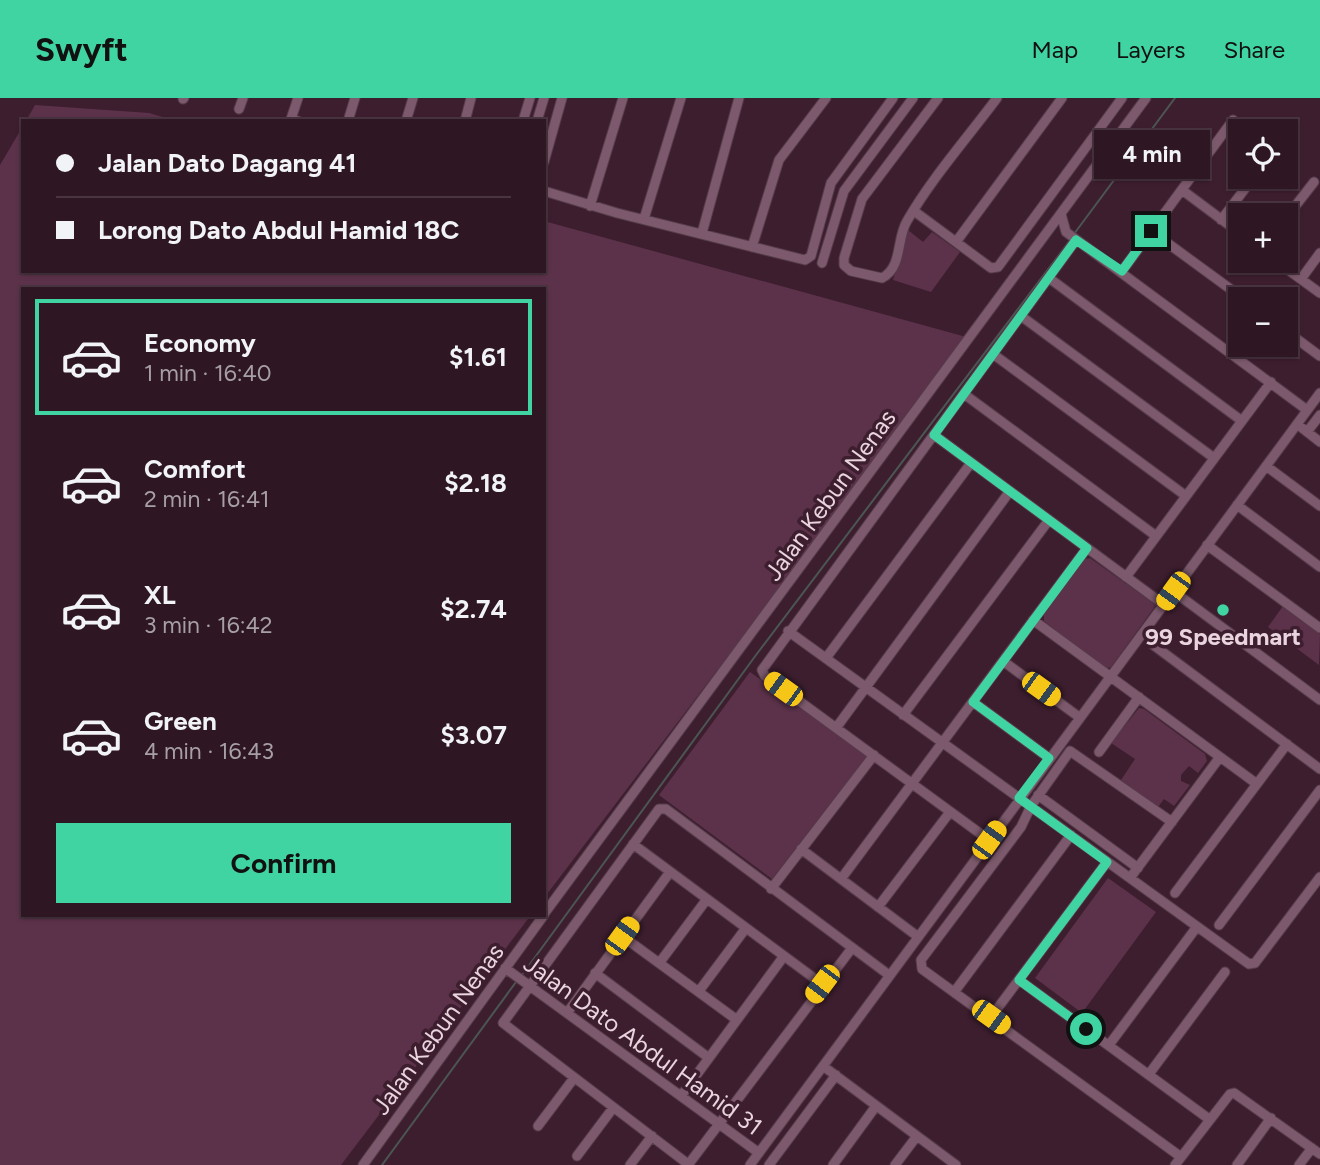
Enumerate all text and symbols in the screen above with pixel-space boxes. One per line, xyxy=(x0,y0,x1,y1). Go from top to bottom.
text: Swyft xyxy=(35,30,128,69)
text: Map xyxy=(1031,35,1078,64)
text: Layers xyxy=(1116,35,1185,64)
text: Share xyxy=(1223,35,1285,64)
map controls xyxy=(1228,119,1298,357)
button: locate xyxy=(1228,119,1298,189)
callout: 4 min xyxy=(1093,130,1209,178)
text: 4 min xyxy=(1122,140,1182,168)
text: Jalan Dato Dagang 41 xyxy=(98,147,357,179)
button: + xyxy=(1228,203,1298,273)
text: Lorong Dato Abdul Hamid 18C xyxy=(98,214,459,246)
route end xyxy=(1135,215,1167,247)
button: − xyxy=(1228,287,1298,357)
icon: car xyxy=(60,326,123,389)
text: Economy xyxy=(144,327,256,359)
text: $1.61 xyxy=(449,341,507,373)
text: 1 min · 16:40 xyxy=(144,359,272,387)
street label: Jalan Kebun Nenas xyxy=(758,404,902,586)
icon: car xyxy=(60,452,123,515)
text: Comfort xyxy=(144,453,246,485)
text: $2.18 xyxy=(444,467,507,499)
text: 2 min · 16:41 xyxy=(144,485,270,513)
car xyxy=(1153,568,1194,614)
icon: car xyxy=(60,578,123,641)
text: XL xyxy=(144,579,176,611)
text: $2.74 xyxy=(440,593,507,625)
marker: 99 Speedmart xyxy=(1215,602,1231,618)
text: 3 min · 16:42 xyxy=(144,611,273,639)
place label: 99 Speedmart xyxy=(1145,622,1301,651)
car xyxy=(760,668,807,710)
car xyxy=(1018,668,1065,710)
icon: car xyxy=(60,704,123,767)
text: Green xyxy=(144,705,217,737)
text: $3.07 xyxy=(440,719,507,751)
text: 4 min · 16:43 xyxy=(144,737,274,765)
car xyxy=(969,817,1010,863)
button: Confirm xyxy=(56,823,511,903)
car xyxy=(602,913,643,959)
street label: Jalan Kebun Nenas xyxy=(366,938,510,1120)
street label: Jalan Dato Abdul Hamid 31 xyxy=(518,949,768,1141)
car xyxy=(801,961,844,1007)
car xyxy=(968,996,1015,1038)
route start xyxy=(1070,1013,1102,1045)

